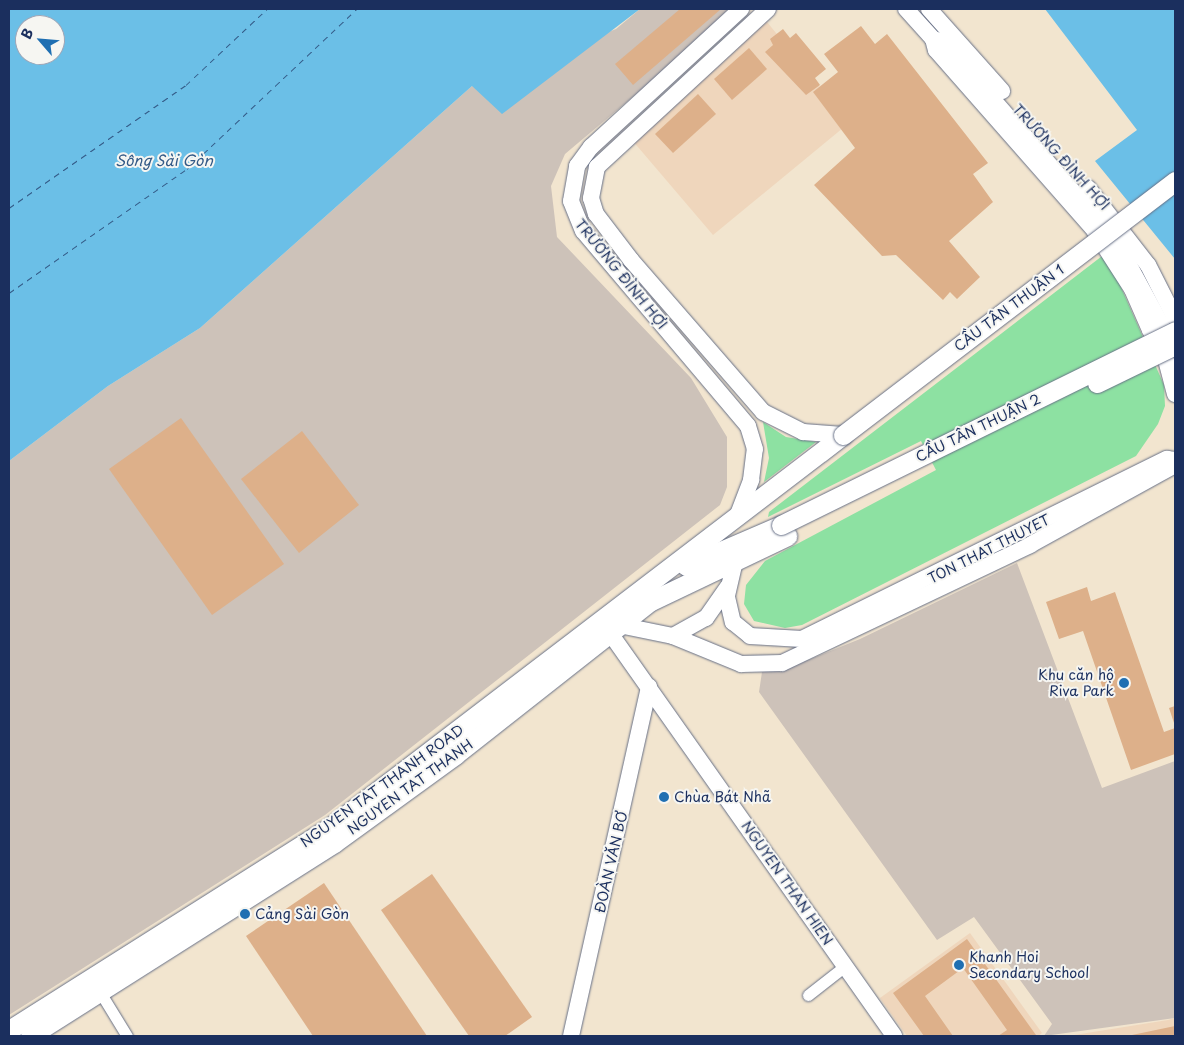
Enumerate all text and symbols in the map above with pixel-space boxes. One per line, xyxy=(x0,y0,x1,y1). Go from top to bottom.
north arrow xyxy=(15,15,65,65)
text: B xyxy=(16,24,39,42)
street label: TRƯƠNG ĐÌNH HỢI xyxy=(1009,100,1113,214)
water label: Sông Sài Gòn xyxy=(115,151,213,169)
street label: TRƯƠNG ĐÌNH HỢI xyxy=(571,215,671,333)
street label: CẦU TÂN THUẬN 1 xyxy=(951,261,1067,355)
street label: CẦU TÂN THUẬN 2 xyxy=(913,390,1043,466)
street label: TON THAT THUYET xyxy=(924,510,1054,588)
place label: Khu căn hộ Riva Park xyxy=(1038,667,1114,700)
marker: Khu căn hộ Riva Park xyxy=(1118,677,1130,689)
street label: NGUYEN TAT THANH ROAD xyxy=(297,721,467,851)
street label: NGUYEN TAT THANH xyxy=(344,736,476,838)
place label: Chùa Bát Nhã xyxy=(674,789,770,805)
marker: Chùa Bát Nhã xyxy=(658,791,670,803)
street label: ĐOÀN VĂN BƠ xyxy=(591,809,631,915)
street label: NGUYEN THAN HIEN xyxy=(738,818,836,948)
place label: Cảng Sài Gòn xyxy=(255,906,349,922)
marker: Cảng Sài Gòn xyxy=(239,908,251,920)
place label: Khanh Hoi Secondary School xyxy=(969,949,1089,982)
marker: Khanh Hoi Secondary School xyxy=(953,959,965,971)

